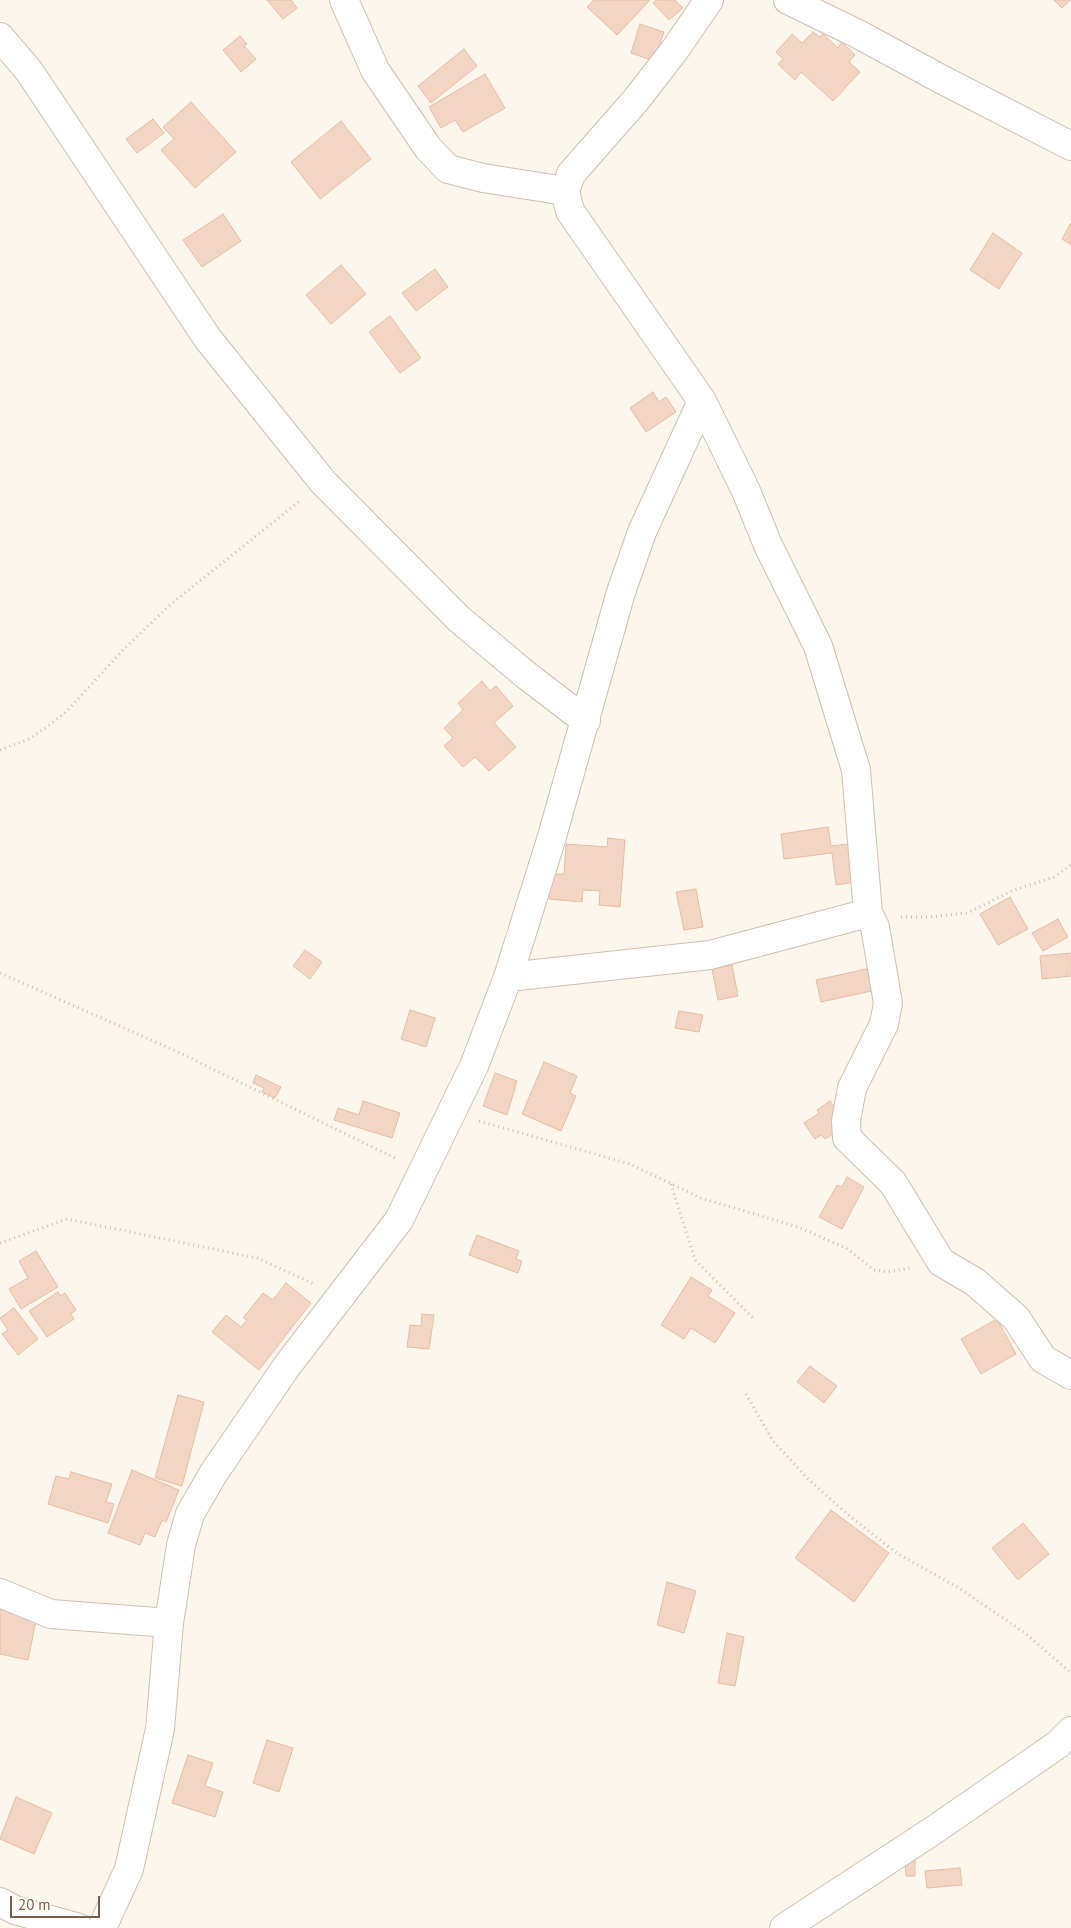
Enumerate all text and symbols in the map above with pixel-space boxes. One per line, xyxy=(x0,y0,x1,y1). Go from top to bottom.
scale bar xyxy=(12,1886,102,1918)
text: 20 m xyxy=(18,1895,51,1914)

